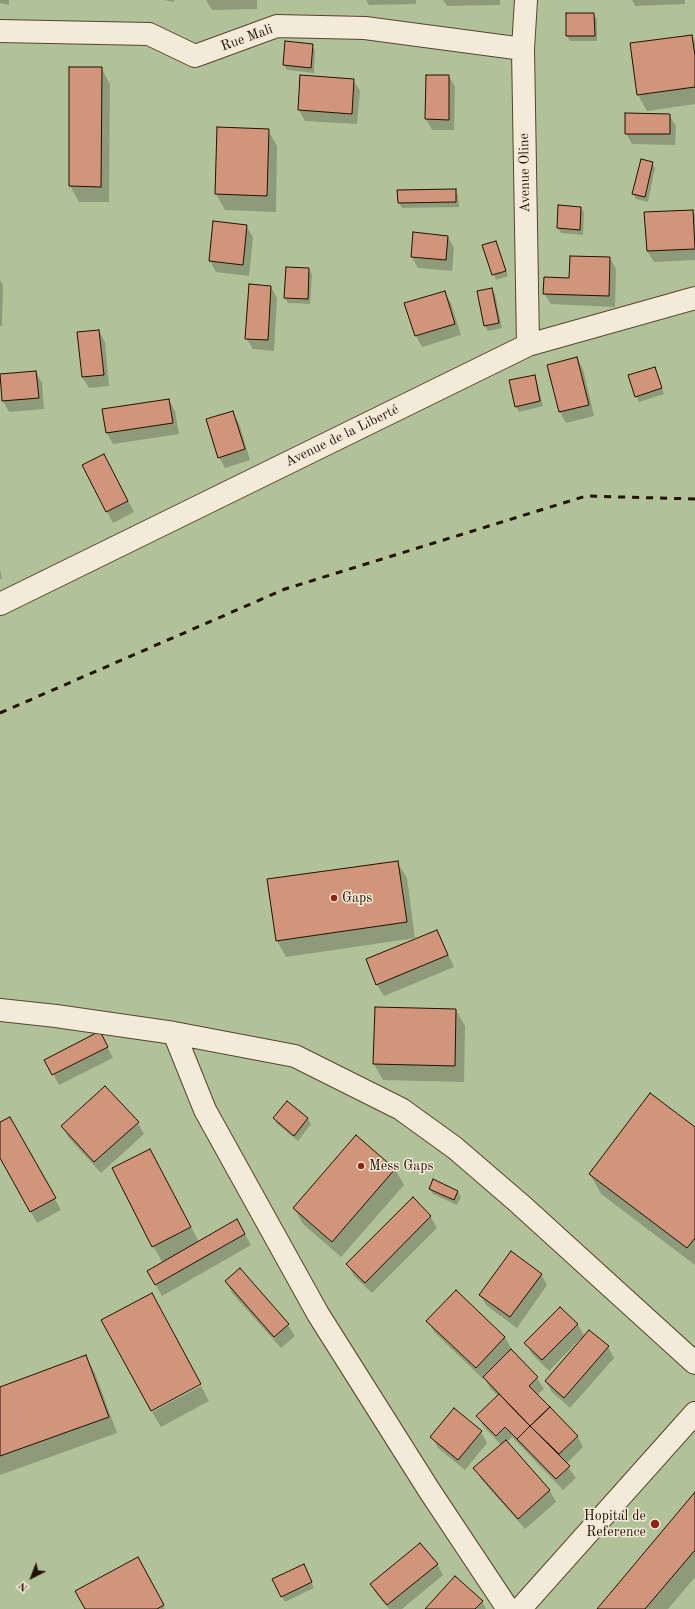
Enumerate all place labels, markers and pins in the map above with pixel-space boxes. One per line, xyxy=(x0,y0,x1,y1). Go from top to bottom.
place label: Gaps xyxy=(342,890,372,906)
marker: Gaps xyxy=(329,893,339,903)
place label: Mess Gaps xyxy=(369,1158,434,1174)
marker: Mess Gaps xyxy=(356,1161,366,1171)
place label: Hopital de Reference xyxy=(584,1508,646,1540)
marker: Hopital de Reference xyxy=(649,1518,661,1530)

